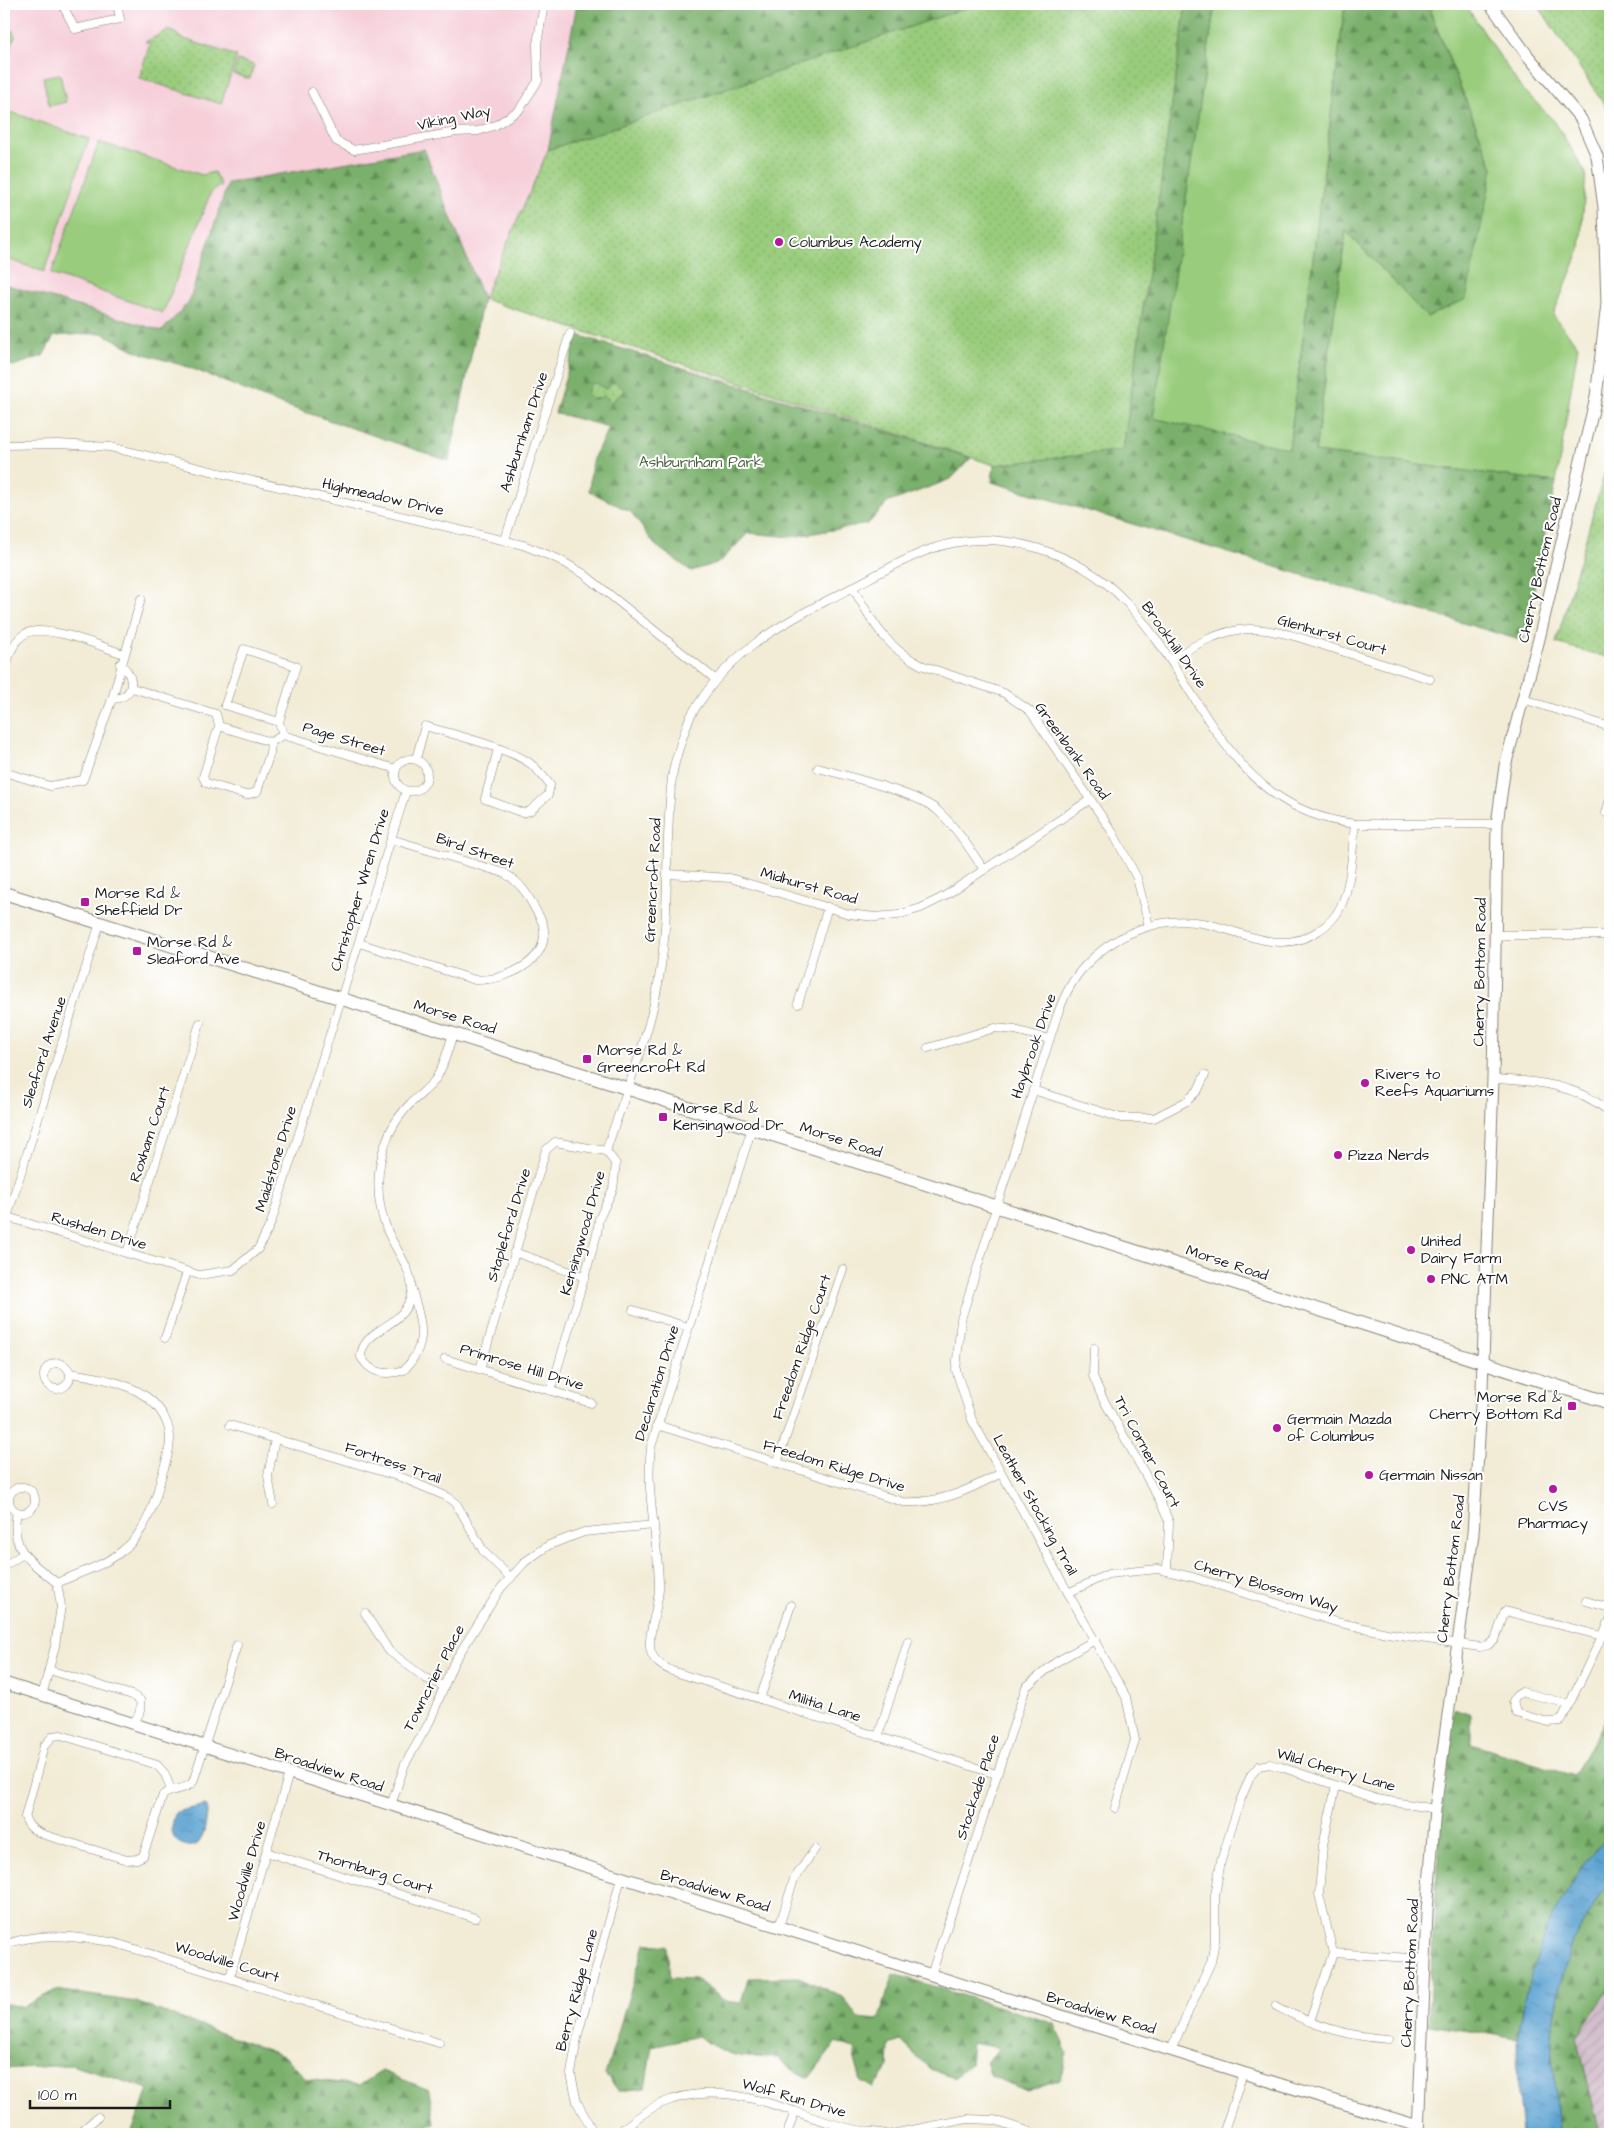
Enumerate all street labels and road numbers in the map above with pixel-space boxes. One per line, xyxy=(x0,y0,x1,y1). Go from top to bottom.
street label: Viking Way xyxy=(415,100,493,137)
street label: Ashburnham Drive xyxy=(495,369,553,495)
street label: Highmeadow Drive xyxy=(320,473,446,522)
street label: Cherry Bottom Road xyxy=(1513,495,1568,645)
street label: Brookhill Drive xyxy=(1136,597,1212,693)
street label: Glenhurst Court xyxy=(1275,609,1389,661)
street label: Greenbank Road xyxy=(1030,698,1115,804)
street label: Page Street xyxy=(300,716,388,762)
street label: Christopher Wren Drive xyxy=(325,806,395,974)
street label: Greencroft Road xyxy=(639,817,667,942)
street label: Bird Street xyxy=(433,828,517,874)
street label: Midhurst Road xyxy=(758,862,860,910)
street label: Cherry Bottom Road xyxy=(1468,897,1493,1047)
street label: Haybrook Drive xyxy=(1006,991,1063,1102)
street label: Sleaford Avenue xyxy=(16,994,72,1110)
street label: Morse Road xyxy=(411,994,499,1040)
street label: Roxham Court xyxy=(125,1083,175,1185)
street label: Maidstone Drive xyxy=(250,1103,302,1215)
street label: Morse Road xyxy=(797,1117,885,1163)
street label: Stapleford Drive xyxy=(482,1166,536,1284)
street label: Kensingwood Drive xyxy=(555,1168,612,1298)
street label: Rushden Drive xyxy=(49,1207,149,1255)
street label: Morse Road xyxy=(1183,1240,1271,1286)
street label: Freedom Ridge Court xyxy=(767,1272,838,1423)
street label: Declaration Drive xyxy=(629,1323,685,1443)
street label: Primrose Hill Drive xyxy=(458,1338,586,1396)
street label: Tri Corner Court xyxy=(1109,1392,1185,1512)
street label: Leather Stocking Trail xyxy=(987,1431,1083,1580)
street label: Freedom Ridge Drive xyxy=(760,1434,908,1499)
street label: Fortress Trail xyxy=(342,1437,444,1489)
street label: Cherry Bottom Road xyxy=(1432,1494,1472,1644)
street label: Cherry Blossom Way xyxy=(1191,1554,1341,1619)
street label: Towncrier Place xyxy=(398,1621,470,1735)
street label: Militia Lane xyxy=(786,1684,864,1728)
street label: Stockade Place xyxy=(951,1732,1005,1842)
street label: Broadview Road xyxy=(272,1742,386,1798)
street label: Wild Cherry Lane xyxy=(1274,1743,1398,1798)
street label: Woodville Drive xyxy=(223,1818,271,1924)
street label: Thornburg Court xyxy=(314,1844,435,1901)
street label: Broadview Road xyxy=(658,1864,773,1918)
street label: Cherry Bottom Road xyxy=(1396,1898,1425,2048)
street label: Berry Ridge Lane xyxy=(551,1927,604,2054)
street label: Woodville Court xyxy=(172,1936,282,1988)
street label: Broadview Road xyxy=(1044,1986,1159,2040)
street label: Wolf Run Drive xyxy=(739,2073,849,2123)

